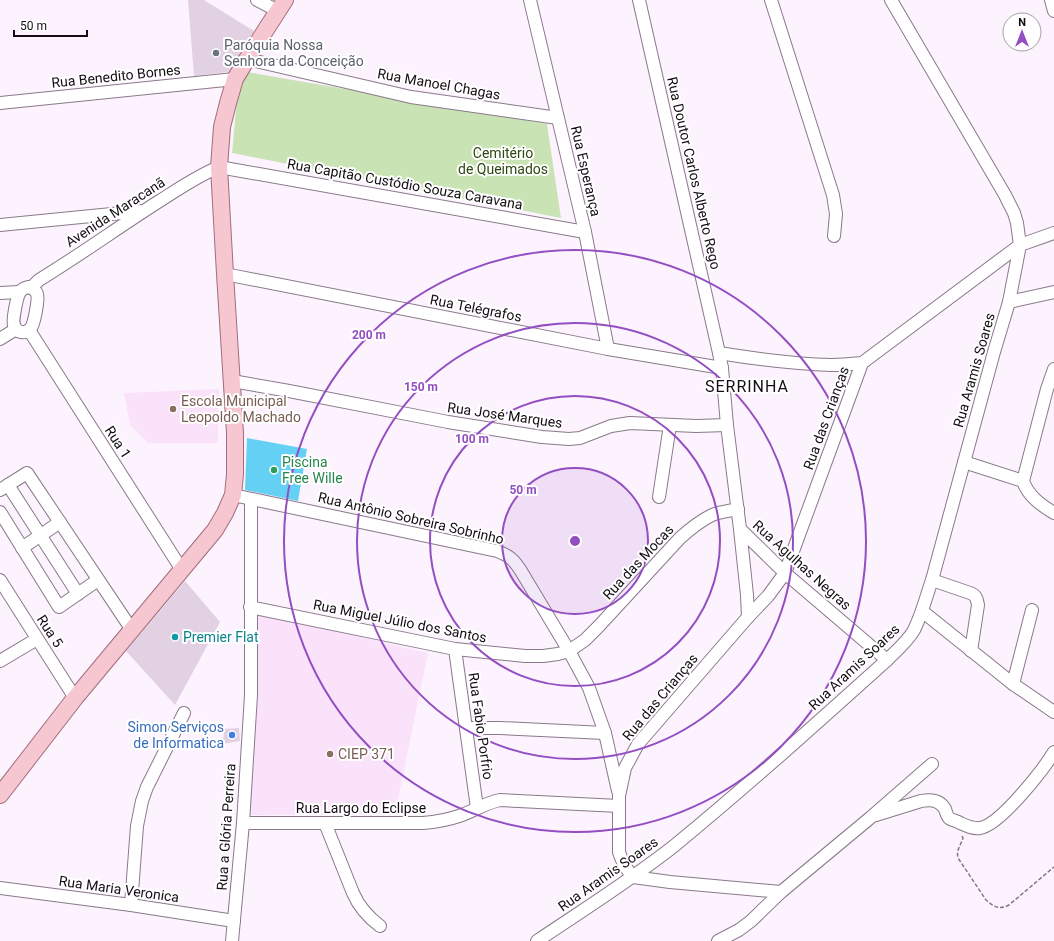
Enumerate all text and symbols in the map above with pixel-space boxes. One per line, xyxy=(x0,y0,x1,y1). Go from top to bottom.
scale bar xyxy=(14,12,87,38)
north arrow xyxy=(1002,12,1042,52)
text: N xyxy=(1018,16,1026,29)
text: 50 m xyxy=(20,19,47,33)
place label: Paróquia Nossa Senhora da Conceição xyxy=(224,37,364,69)
marker: Paróquia Nossa Senhora da Conceição xyxy=(211,48,221,58)
street label: Rua Benedito Bornes xyxy=(51,61,181,91)
street label: Rua Manoel Chagas xyxy=(376,65,502,103)
street label: Rua Doutor Carlos Alberto Rego xyxy=(664,75,724,271)
street label: Rua Esperança xyxy=(568,124,604,218)
park label: Cemitério de Queimados xyxy=(458,145,548,177)
street label: Rua Capitão Custódio Souza Caravana xyxy=(286,155,524,213)
street label: Avenida Maracanã xyxy=(62,174,168,250)
street label: Rua Telégrafos xyxy=(429,291,523,325)
street label: Rua Aramis Soares xyxy=(950,311,998,429)
text: 200 m xyxy=(352,328,386,342)
street label: Rua das Crianças xyxy=(800,364,852,472)
district label: SERRINHA xyxy=(705,377,789,396)
text: 150 m xyxy=(404,380,438,394)
place label: Escola Municipal Leopoldo Machado xyxy=(181,393,301,425)
street label: Rua José Marques xyxy=(446,399,564,431)
marker: Escola Municipal Leopoldo Machado xyxy=(168,404,178,414)
street label: Rua 1 xyxy=(102,423,134,461)
text: 100 m xyxy=(455,432,489,446)
place label: Piscina Free Wille xyxy=(282,454,343,486)
marker: Piscina Free Wille xyxy=(269,465,279,475)
text: 50 m xyxy=(509,483,537,497)
street label: Rua Antônio Sobreira Sobrinho xyxy=(317,489,505,547)
street label: Rua Agulhas Negras xyxy=(750,517,854,613)
street label: Rua das Mocas xyxy=(599,521,677,603)
centre of rings xyxy=(568,534,582,548)
street label: Rua Miguel Júlio dos Santos xyxy=(312,596,488,646)
street label: Rua 5 xyxy=(34,612,66,650)
street label: Rua Aramis Soares xyxy=(805,621,903,713)
place label: Premier Flat xyxy=(183,629,259,645)
marker: Premier Flat xyxy=(170,632,180,642)
street label: Rua das Crianças xyxy=(619,650,701,744)
street label: Rua Fabio Porfrio xyxy=(466,671,496,781)
place label: Simon Serviços de Informatica xyxy=(127,719,224,751)
marker: Simon Serviços de Informatica xyxy=(227,730,237,740)
place label: CIEP 371 xyxy=(338,746,395,762)
marker: CIEP 371 xyxy=(325,749,335,759)
street label: Rua a Glória Perreira xyxy=(214,763,238,891)
street label: Rua Largo do Eclipse xyxy=(296,800,426,816)
street label: Rua Aramis Soares xyxy=(555,834,661,914)
street label: Rua Maria Veronica xyxy=(58,873,180,905)

